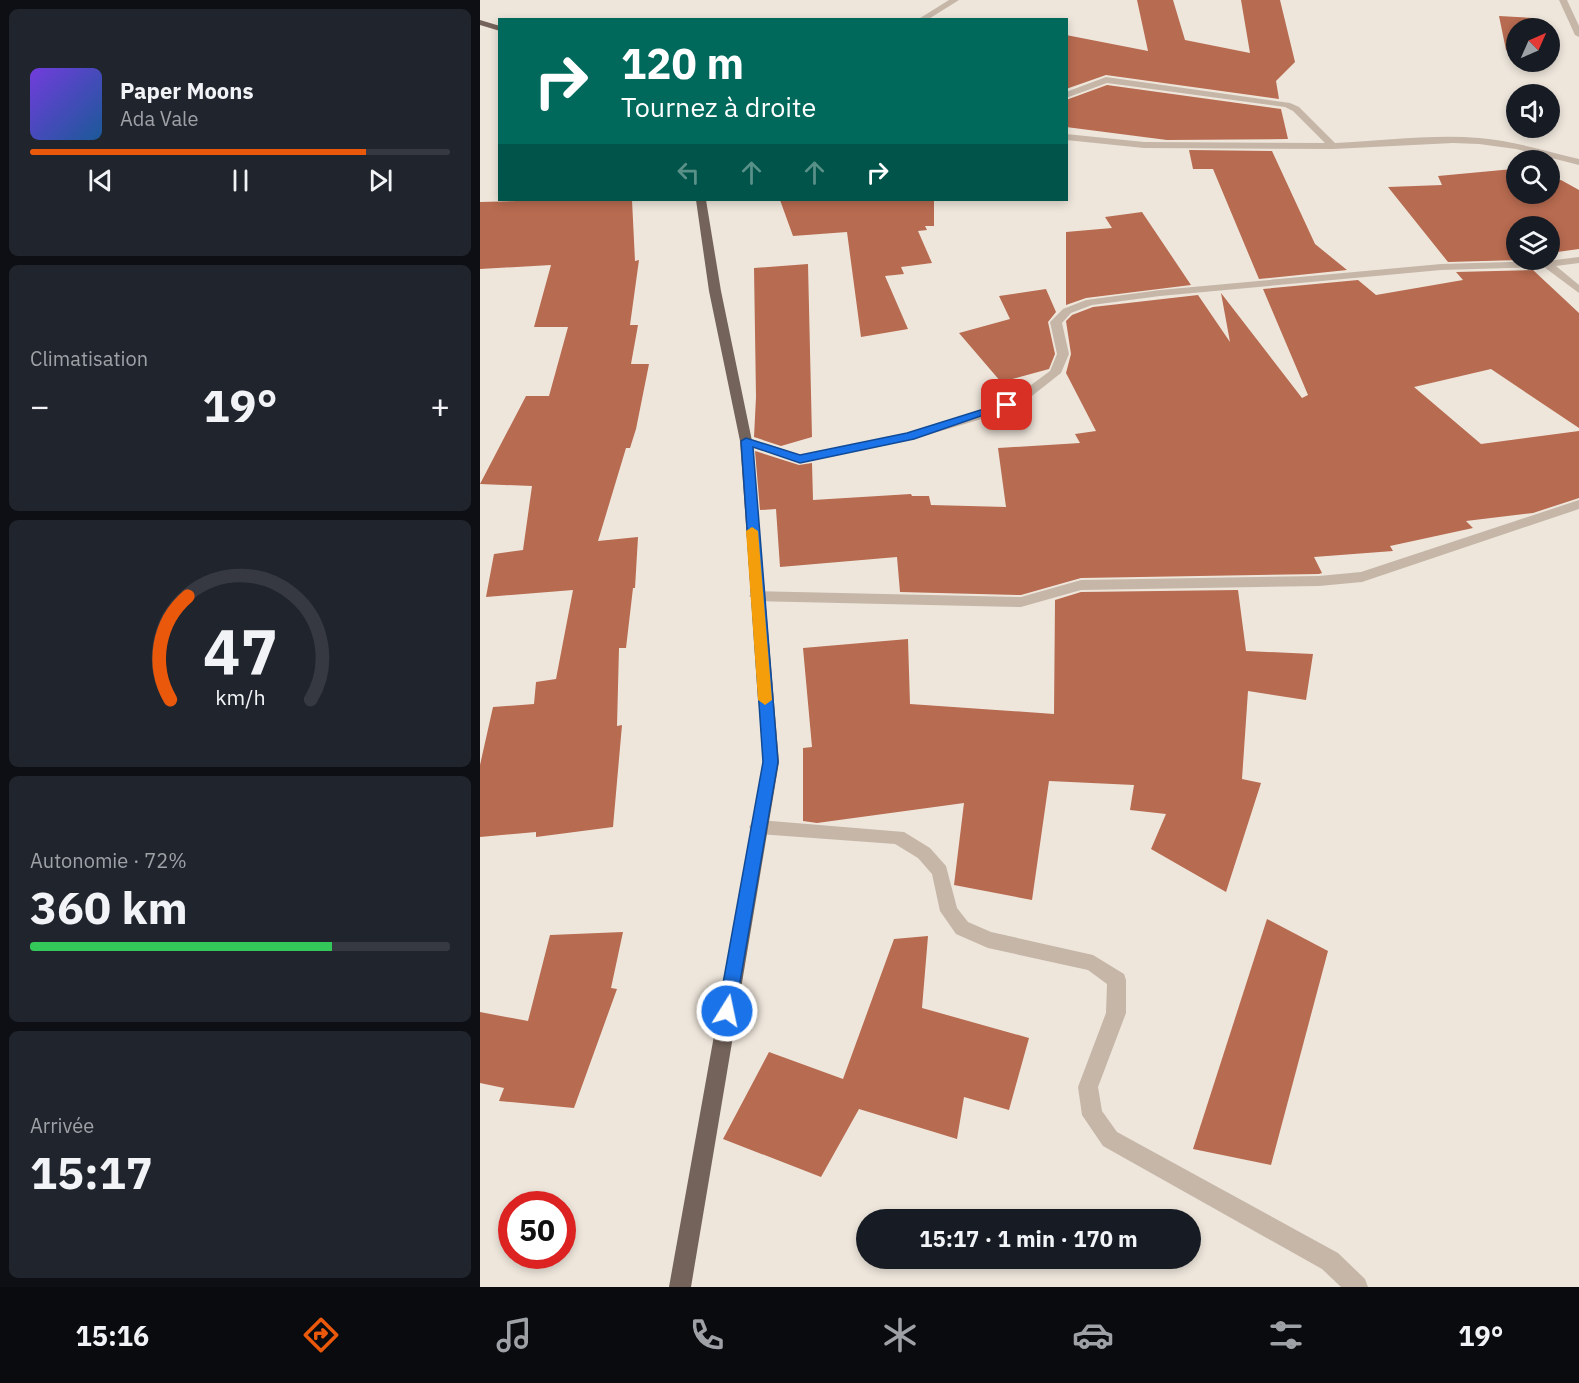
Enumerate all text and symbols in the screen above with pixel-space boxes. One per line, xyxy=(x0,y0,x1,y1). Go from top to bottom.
north arrow xyxy=(1506,18,1560,72)
map controls xyxy=(1506,18,1560,270)
text: 120 m xyxy=(621,36,744,91)
icon: right xyxy=(522,42,600,120)
text: Paper Moons xyxy=(120,76,253,105)
button: sound xyxy=(1506,84,1560,138)
text: Tournez à droite xyxy=(621,89,816,124)
text: Ada Vale xyxy=(120,105,199,132)
button: search xyxy=(1506,150,1560,204)
icon: left xyxy=(672,156,705,189)
icon: ahead xyxy=(735,156,768,189)
icon: ahead xyxy=(798,156,831,189)
icon: right xyxy=(861,156,894,189)
icon: previous xyxy=(84,164,117,197)
icon: pause xyxy=(224,164,257,197)
icon: next xyxy=(364,164,397,197)
button: layers xyxy=(1506,216,1560,270)
text: Climatisation xyxy=(30,345,148,372)
text: 19° xyxy=(202,376,278,434)
pin xyxy=(981,379,1032,430)
text: − xyxy=(30,384,50,427)
text: + xyxy=(430,384,450,427)
icon: arrive xyxy=(990,388,1023,421)
text: 47 xyxy=(203,611,277,692)
text: km/h xyxy=(215,684,265,712)
text: Autonomie · 72% xyxy=(30,847,187,874)
text: 360 km xyxy=(30,878,188,936)
position arrow xyxy=(695,979,759,1043)
text: Arrivée xyxy=(30,1112,94,1139)
text: 15:17 xyxy=(30,1143,153,1201)
speed limit sign: 50 xyxy=(498,1191,576,1269)
text: 15:17 · 1 min · 170 m xyxy=(919,1224,1138,1253)
icon: directions xyxy=(300,1314,342,1356)
icon: music xyxy=(493,1314,535,1356)
icon: phone xyxy=(686,1314,728,1356)
icon: climate xyxy=(879,1314,921,1356)
icon: car xyxy=(1072,1314,1114,1356)
icon: filters xyxy=(1265,1314,1307,1356)
text: 15:16 xyxy=(76,1318,149,1353)
text: 19° xyxy=(1458,1318,1503,1353)

